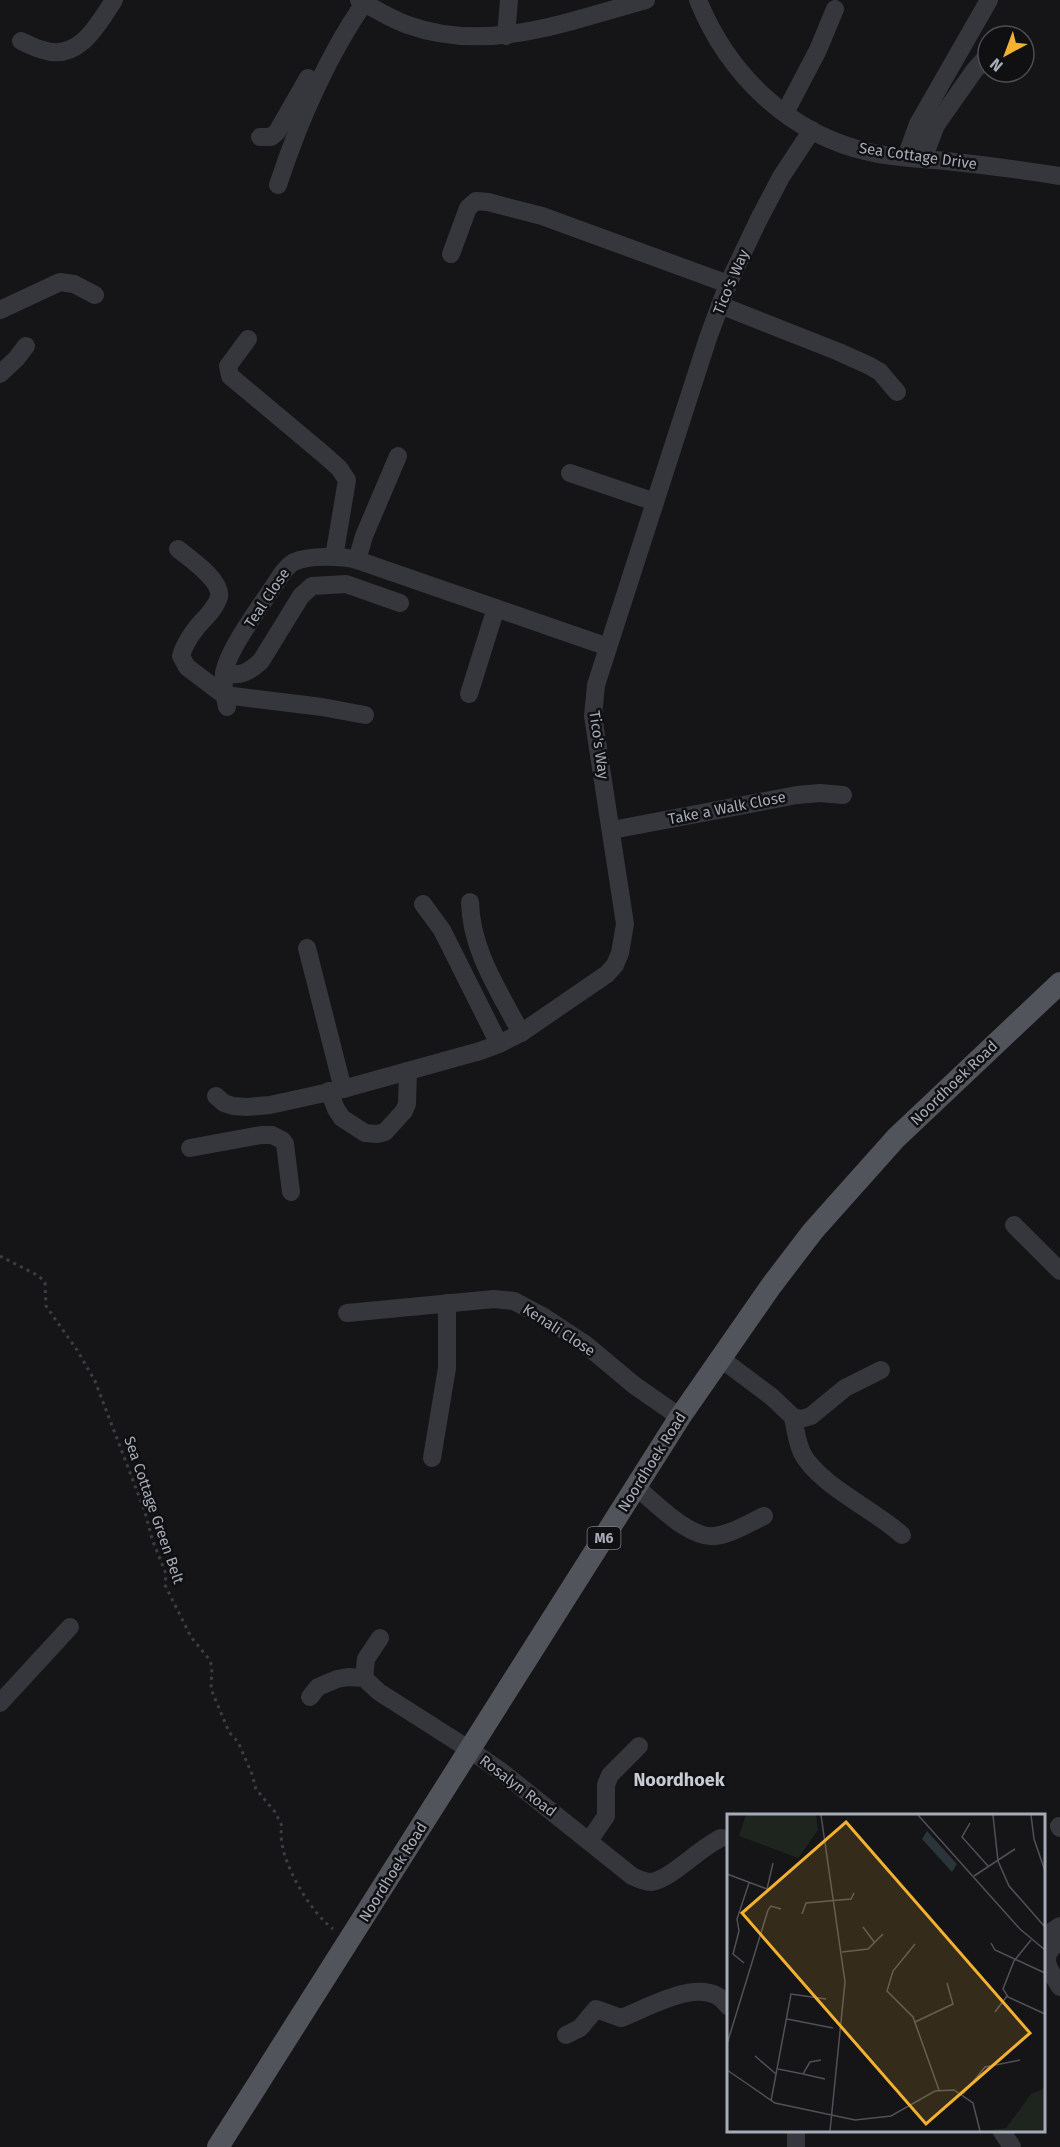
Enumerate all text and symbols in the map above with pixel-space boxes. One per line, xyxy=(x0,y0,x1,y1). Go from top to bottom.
north arrow xyxy=(976,24,1036,84)
text: N xyxy=(986,54,1007,76)
street label: Sea Cottage Drive xyxy=(858,139,978,173)
street label: Tico's Way xyxy=(709,246,753,317)
street label: Teal Close xyxy=(241,565,293,631)
street label: Tico's Way xyxy=(585,710,613,781)
street label: Take a Walk Close xyxy=(667,788,787,828)
street label: Noordhoek Road xyxy=(907,1037,1001,1129)
street label: Kenali Close xyxy=(519,1300,599,1360)
street label: Noordhoek Road xyxy=(614,1409,690,1515)
street label: Sea Cottage Green Belt xyxy=(120,1434,188,1587)
road number: M6 xyxy=(588,1527,620,1549)
street label: Rosalyn Road xyxy=(476,1751,560,1821)
district label: Noordhoek xyxy=(633,1769,726,1791)
inset map xyxy=(727,1814,1045,2132)
street label: Noordhoek Road xyxy=(355,1819,431,1925)

